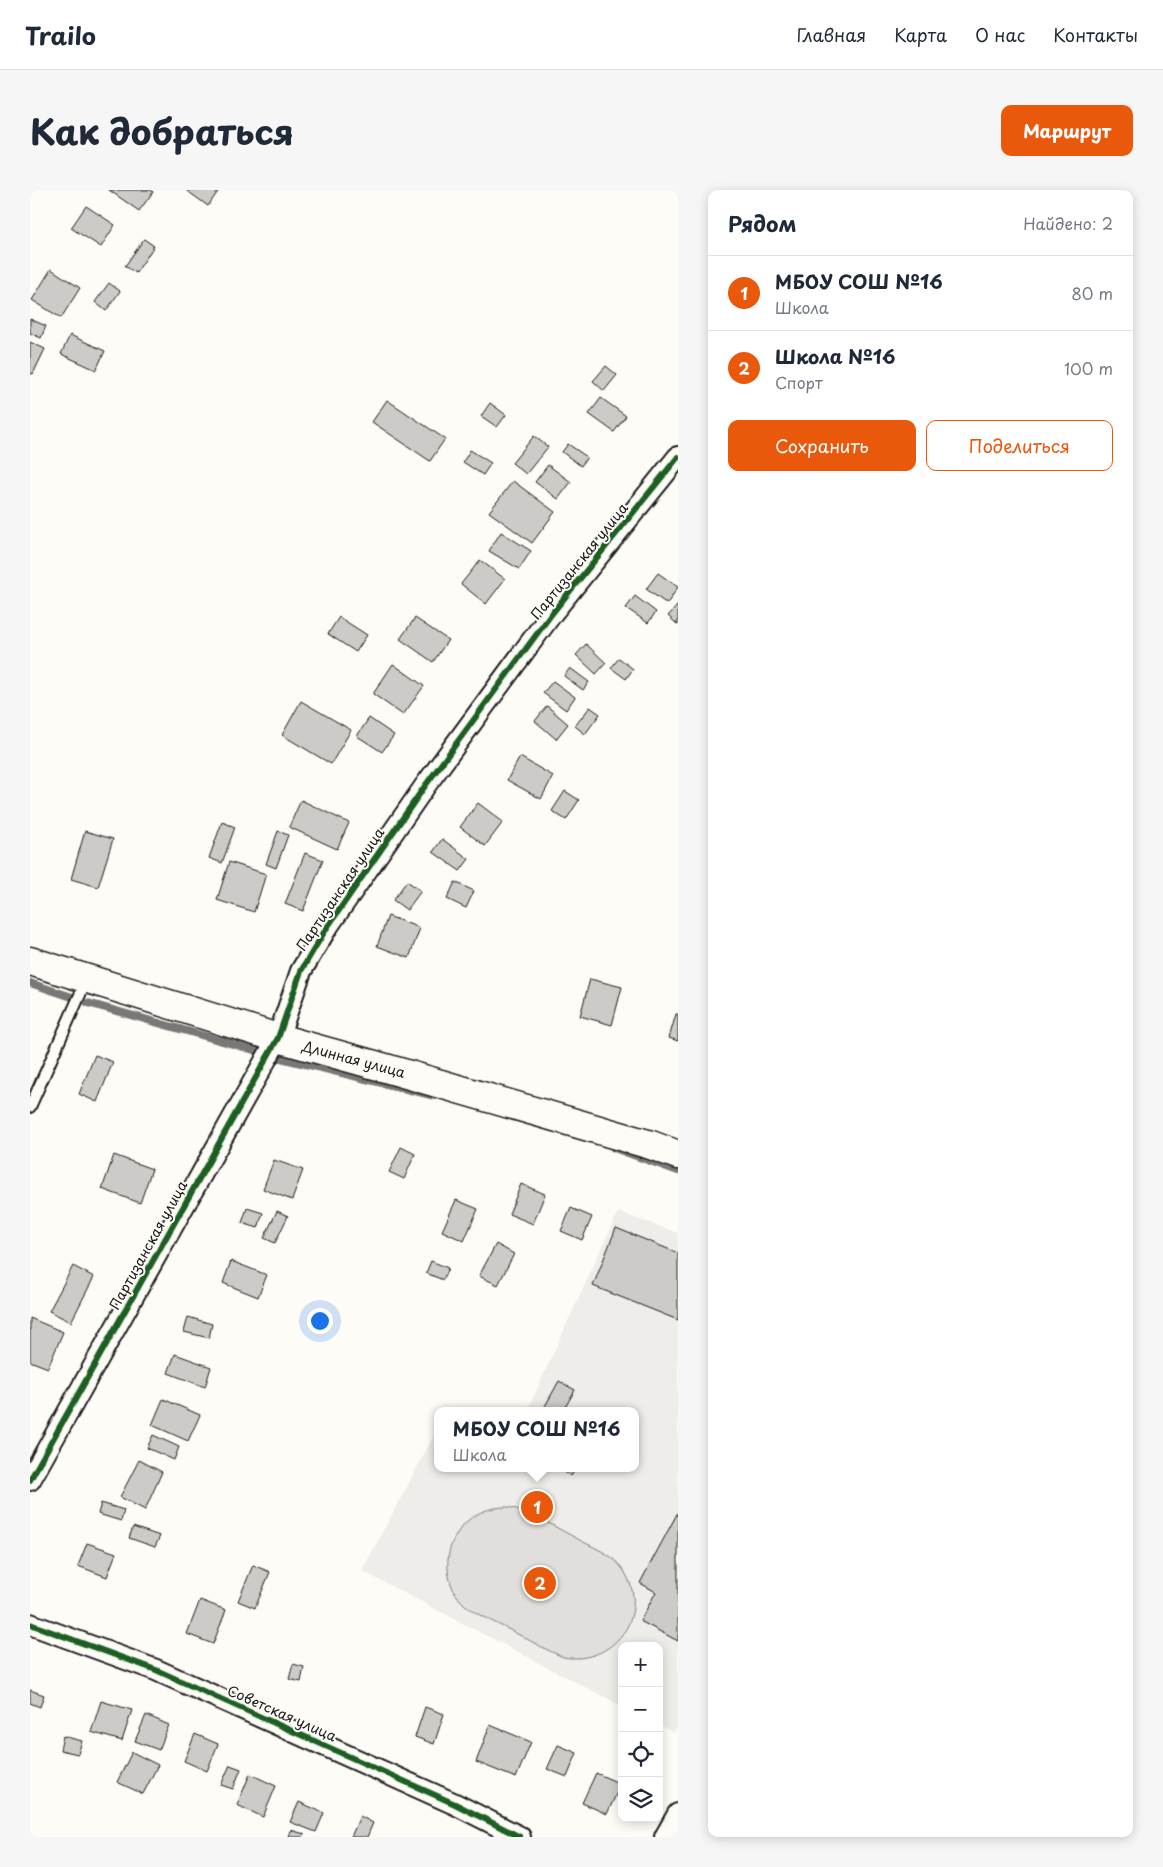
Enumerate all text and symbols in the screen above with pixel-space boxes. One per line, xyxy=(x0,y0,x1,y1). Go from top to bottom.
text: Trailo xyxy=(25,17,96,53)
text: Главная xyxy=(797,21,866,48)
text: Карта xyxy=(894,21,947,48)
text: О нас xyxy=(975,21,1025,48)
text: Контакты xyxy=(1053,21,1138,48)
text: Как добраться xyxy=(30,104,294,157)
button: Маршрут xyxy=(1001,105,1133,156)
text: Рядом xyxy=(728,207,796,239)
text: Найдено: 2 xyxy=(1023,211,1113,235)
text: МБОУ СОШ №16 xyxy=(775,267,943,295)
text: 1 xyxy=(740,281,748,305)
text: 80 m xyxy=(1071,281,1113,305)
text: Школа xyxy=(775,295,829,319)
text: Школа №16 xyxy=(775,342,895,370)
text: 2 xyxy=(738,356,750,380)
text: 100 m xyxy=(1064,356,1113,380)
text: Спорт xyxy=(775,370,823,394)
button: Сохранить xyxy=(728,420,916,471)
button: Поделиться xyxy=(926,420,1113,471)
street label: Партизанская улица xyxy=(525,498,633,624)
street label: Партизанская улица xyxy=(291,823,389,955)
street label: Длинная улица xyxy=(299,1035,408,1083)
street label: Партизанская улица xyxy=(104,1176,192,1313)
your location xyxy=(307,1308,333,1334)
popup xyxy=(434,1407,639,1472)
text: МБОУ СОШ №16 xyxy=(453,1414,620,1442)
text: Школа xyxy=(453,1442,506,1466)
pin: 1 xyxy=(521,1488,553,1526)
pin: 2 xyxy=(524,1564,556,1602)
map controls xyxy=(618,1642,663,1822)
button: + xyxy=(618,1642,663,1687)
street label: Советская улица xyxy=(224,1680,340,1747)
button: − xyxy=(618,1687,663,1732)
button: locate xyxy=(618,1732,663,1777)
button: layers xyxy=(618,1777,663,1822)

